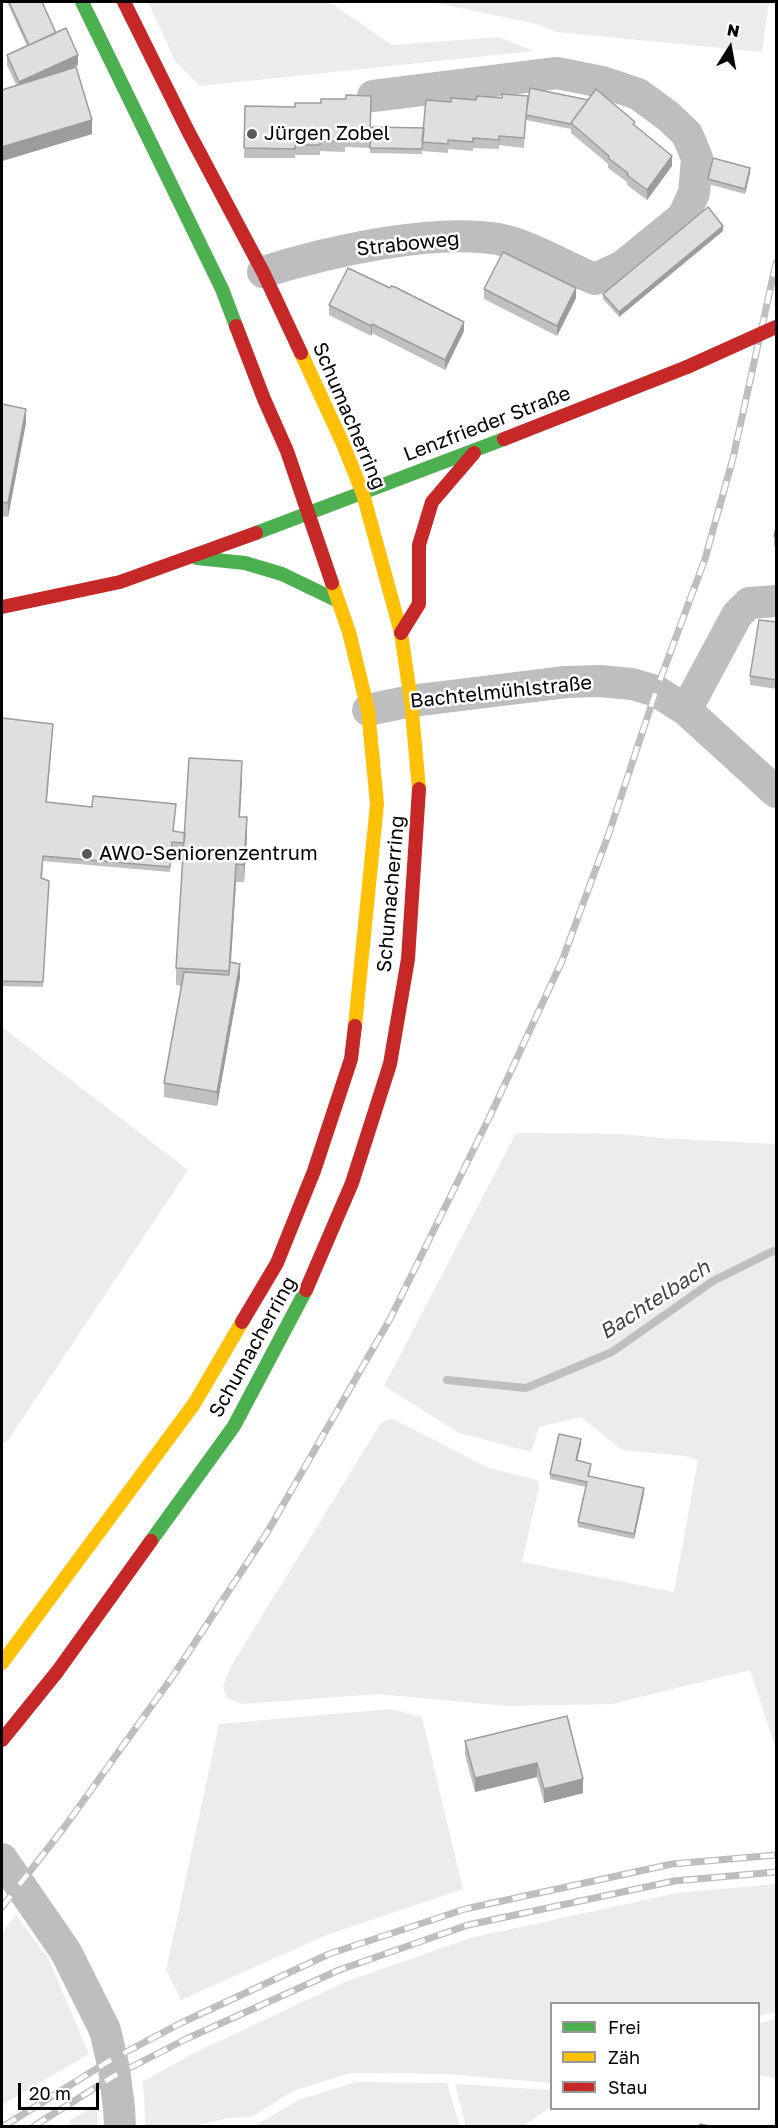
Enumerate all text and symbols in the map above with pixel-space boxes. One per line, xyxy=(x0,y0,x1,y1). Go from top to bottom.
north arrow xyxy=(700,18,760,78)
text: N xyxy=(726,19,741,41)
place label: Jürgen Zobel xyxy=(264,122,390,146)
marker: Jürgen Zobel xyxy=(245,127,259,141)
street label: Straboweg xyxy=(355,227,461,261)
street label: Schumacherring xyxy=(307,339,391,493)
street label: Lenzfrieder Straße xyxy=(400,381,574,467)
street label: Bachtelmühlstraße xyxy=(409,671,593,713)
street label: Schumacherring xyxy=(372,815,410,973)
place label: AWO-Seniorenzentrum xyxy=(99,842,318,866)
marker: AWO-Seniorenzentrum xyxy=(80,847,94,861)
water label: Bachtelbach xyxy=(595,1255,715,1345)
street label: Schumacherring xyxy=(204,1272,302,1422)
legend xyxy=(550,2002,760,2110)
text: Frei xyxy=(608,2016,641,2038)
text: Zäh xyxy=(608,2046,640,2068)
scale bar xyxy=(21,2071,102,2109)
text: Stau xyxy=(608,2076,647,2098)
text: 20 m xyxy=(29,2082,71,2104)

